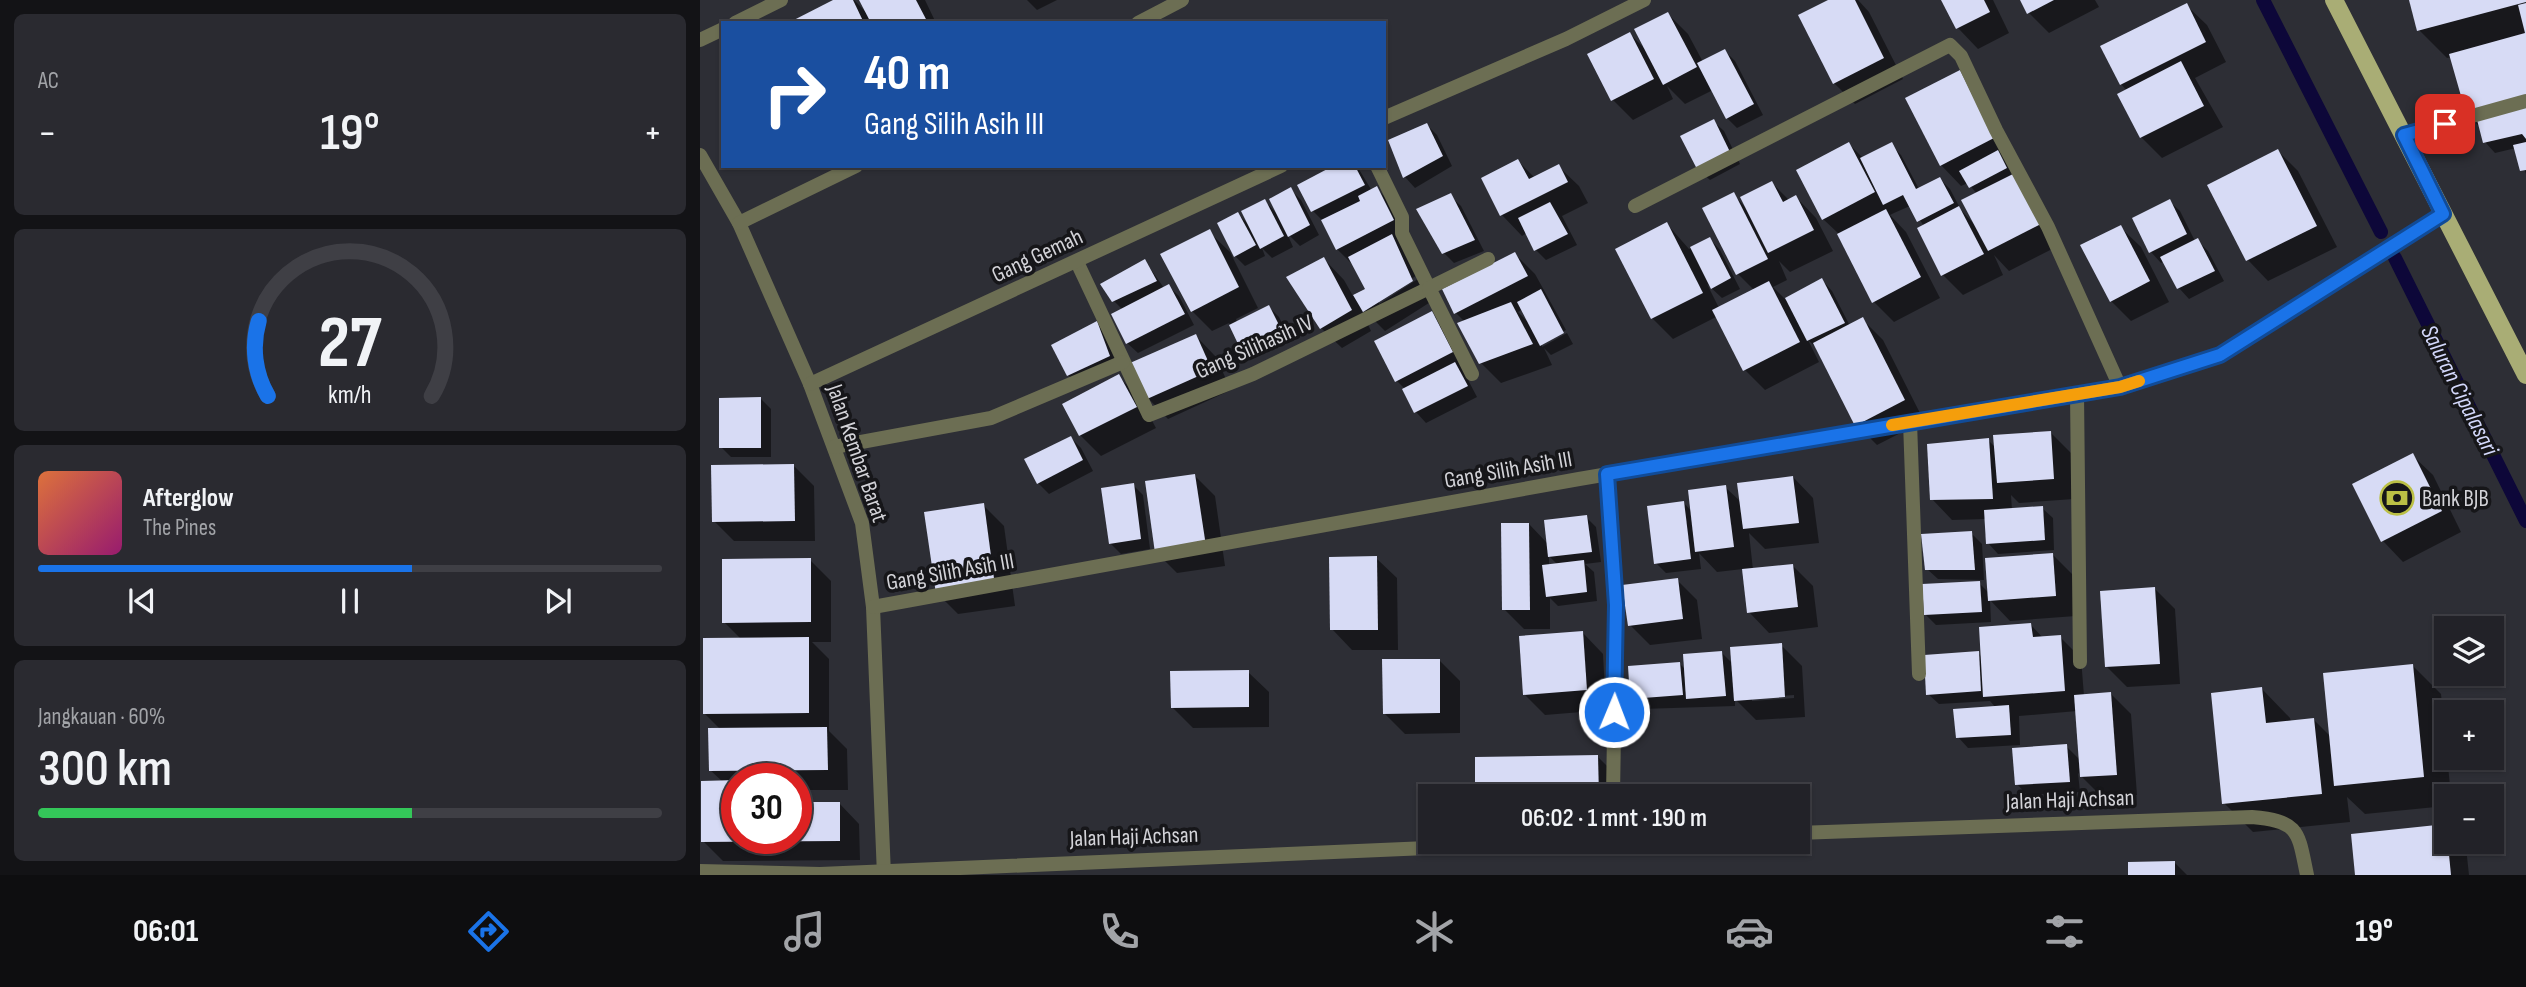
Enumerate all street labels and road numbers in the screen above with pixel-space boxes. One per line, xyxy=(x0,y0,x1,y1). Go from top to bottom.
street label: Gang Gemah xyxy=(987,223,1087,289)
street label: Gang Silihasih IV xyxy=(1191,308,1318,385)
street label: Jalan Kembar Barat xyxy=(820,380,894,526)
street label: Gang Silih Asih III xyxy=(1442,445,1574,495)
street label: Gang Silih Asih III xyxy=(884,547,1016,597)
street label: Jalan Haji Achsan xyxy=(2004,784,2135,816)
street label: Jalan Haji Achsan xyxy=(1068,821,1199,853)

